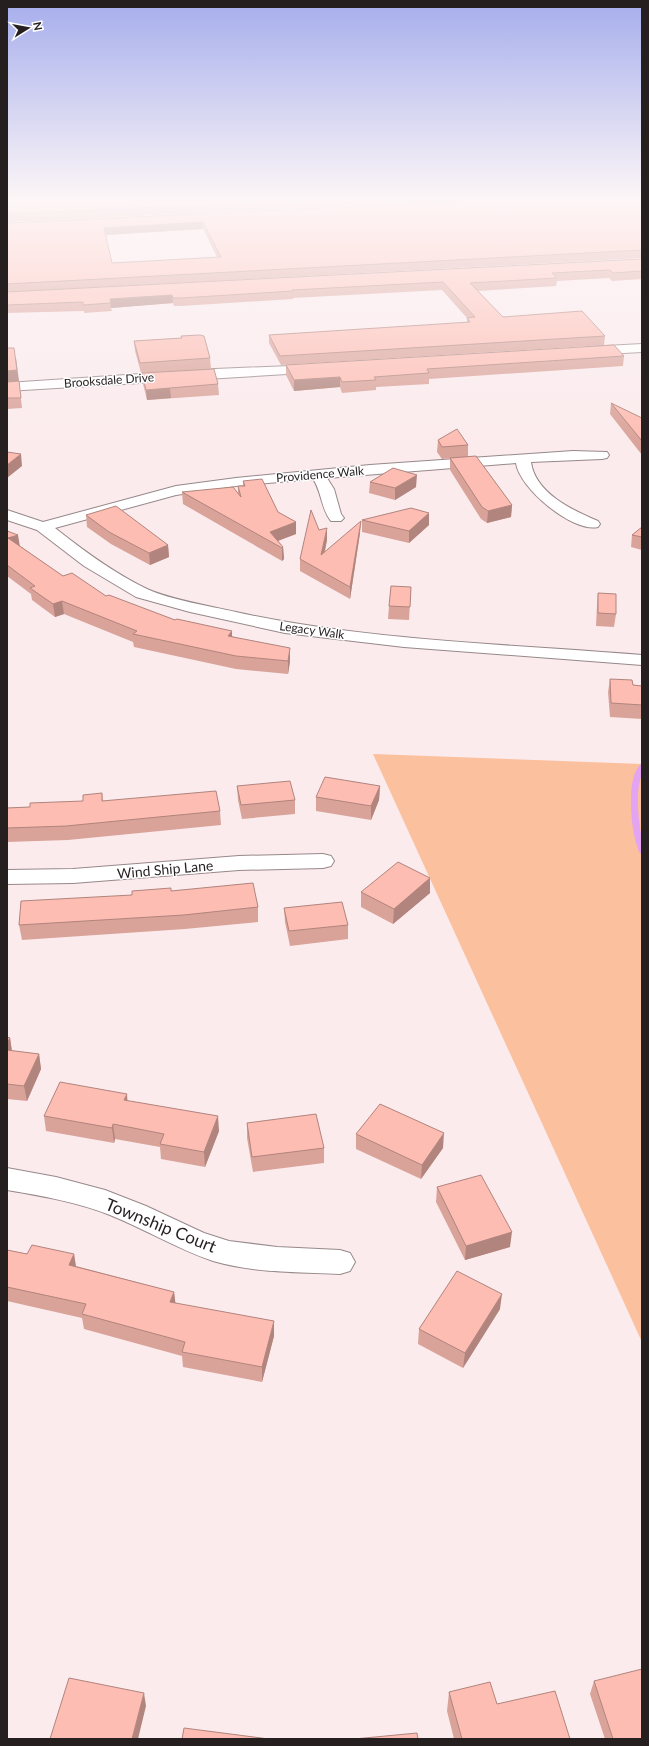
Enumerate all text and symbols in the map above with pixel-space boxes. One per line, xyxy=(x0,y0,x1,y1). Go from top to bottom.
north arrow xyxy=(8,8,48,48)
text: N xyxy=(31,21,45,31)
street label: Brooksdale Drive xyxy=(63,369,155,391)
street label: Providence Walk xyxy=(275,463,365,485)
street label: Legacy Walk xyxy=(279,618,346,642)
street label: Wind Ship Lane xyxy=(116,856,214,882)
street label: Township Court xyxy=(102,1193,220,1257)

